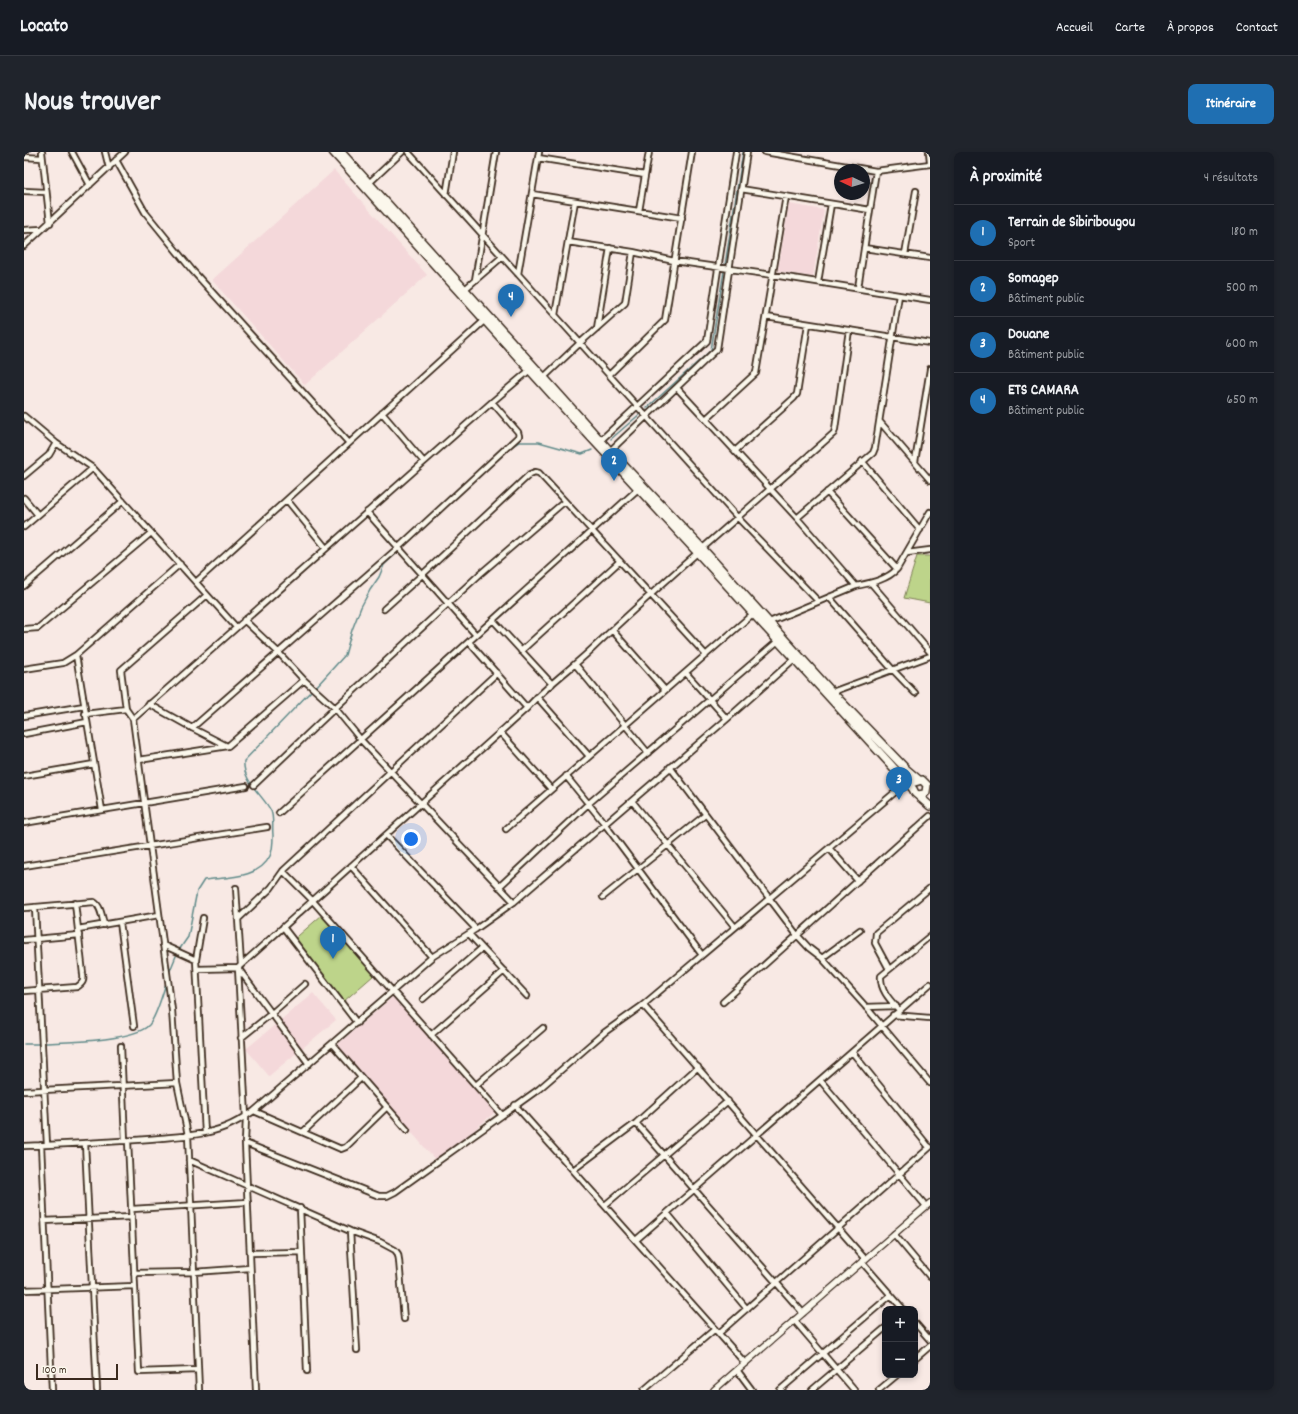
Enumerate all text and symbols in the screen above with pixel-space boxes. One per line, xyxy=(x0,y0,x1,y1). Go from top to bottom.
text: Locato xyxy=(20,14,68,41)
text: Accueil xyxy=(1056,18,1093,38)
text: Carte xyxy=(1115,18,1145,38)
text: À propos xyxy=(1167,18,1214,38)
text: Contact xyxy=(1236,18,1278,38)
text: Nous trouver xyxy=(24,84,160,124)
button: Itinéraire xyxy=(1188,84,1274,124)
north arrow xyxy=(834,164,870,200)
text: À proximité xyxy=(970,166,1042,190)
text: 4 résultats xyxy=(1204,169,1258,188)
text: Terrain de Sibiribougou xyxy=(1008,212,1135,234)
text: 1 xyxy=(982,223,984,242)
text: 180 m xyxy=(1231,223,1258,242)
text: Sport xyxy=(1008,234,1035,253)
text: Somagep xyxy=(1008,268,1059,290)
text: 2 xyxy=(980,279,986,298)
text: 500 m xyxy=(1226,279,1258,298)
pin: 4 xyxy=(498,284,524,317)
text: Bâtiment public xyxy=(1008,290,1084,309)
text: Douane xyxy=(1008,324,1049,346)
text: 3 xyxy=(980,335,986,354)
text: 600 m xyxy=(1226,335,1258,354)
text: Bâtiment public xyxy=(1008,346,1084,365)
text: ETS CAMARA xyxy=(1008,380,1079,402)
text: 4 xyxy=(980,391,986,410)
text: 650 m xyxy=(1227,391,1258,410)
text: Bâtiment public xyxy=(1008,402,1084,421)
pin: 2 xyxy=(601,448,627,481)
pin: 3 xyxy=(886,767,912,800)
your location xyxy=(401,829,421,849)
pin: 1 xyxy=(320,926,346,959)
map controls xyxy=(882,1306,918,1378)
button: + xyxy=(882,1306,918,1342)
button: − xyxy=(882,1342,918,1378)
scale bar xyxy=(36,1362,118,1381)
text: 100 m xyxy=(42,1363,66,1379)

